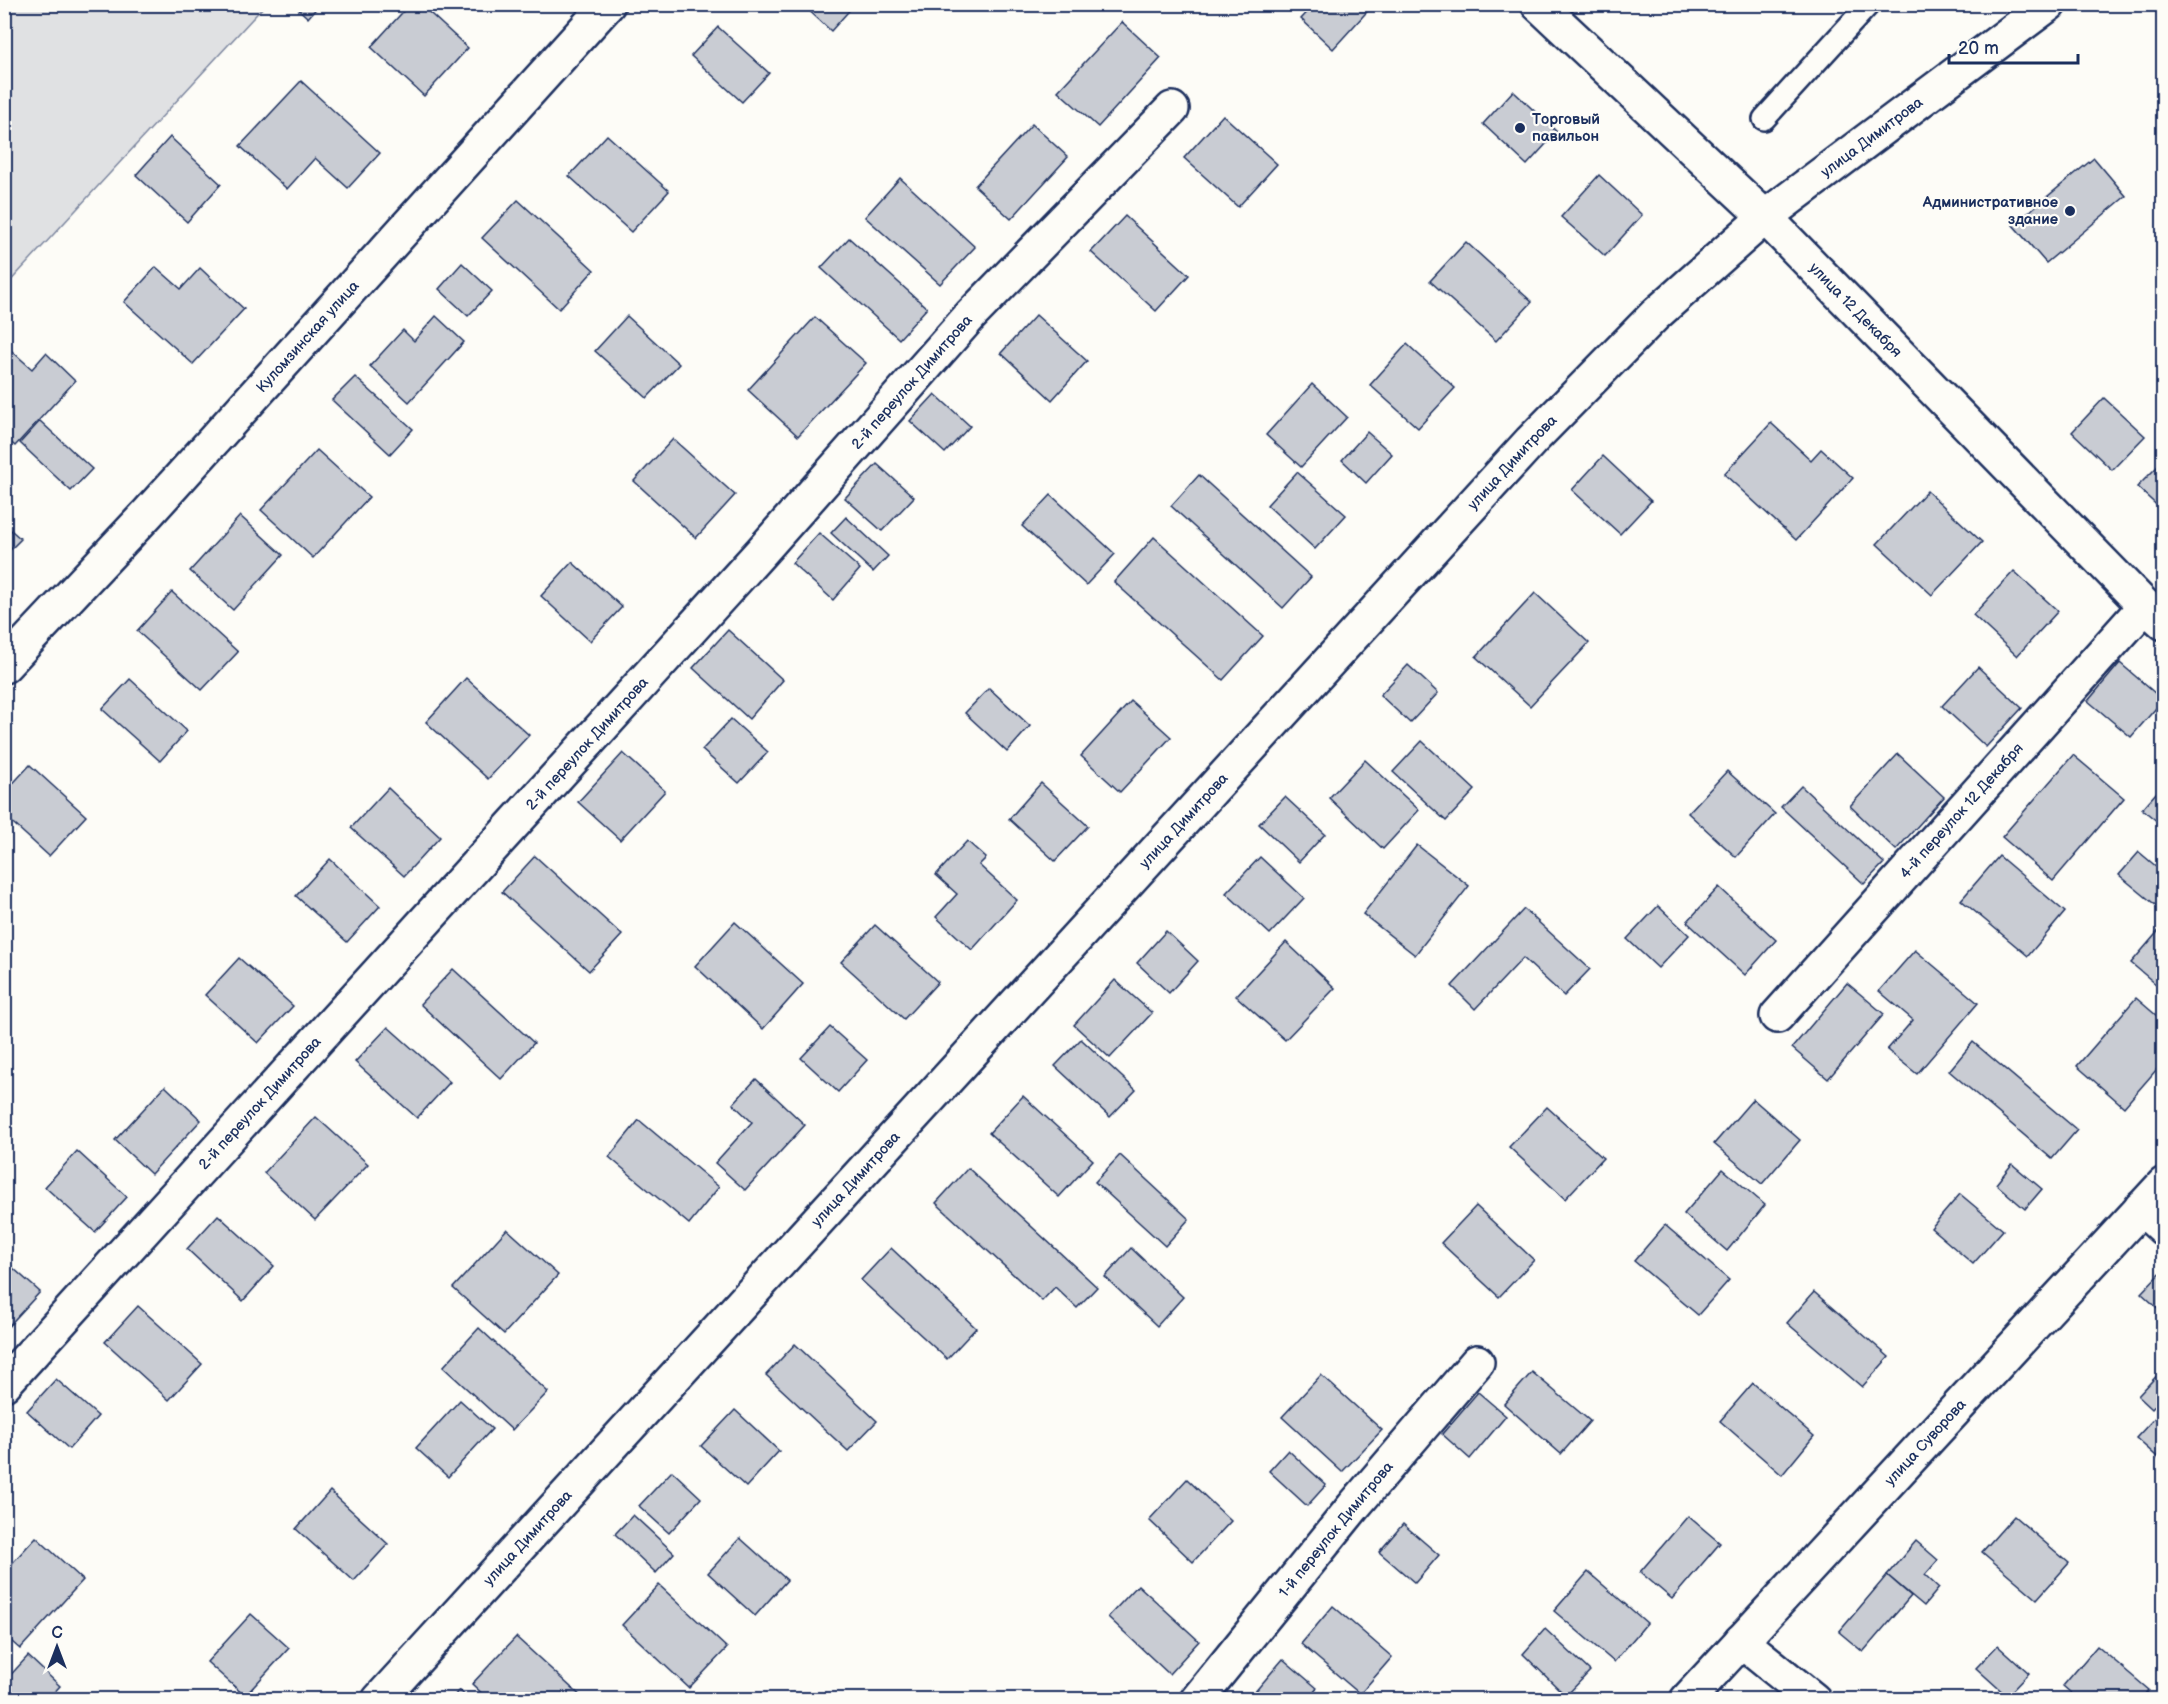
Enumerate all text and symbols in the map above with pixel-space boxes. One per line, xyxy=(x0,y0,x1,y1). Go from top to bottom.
scale bar xyxy=(1949,27,2078,65)
text: 20 m xyxy=(1958,38,1999,59)
street label: улица Димитрова xyxy=(1817,93,1927,182)
place label: Торговый павильон xyxy=(1532,110,1600,146)
marker: Торговый павильон xyxy=(1513,121,1527,135)
place label: Административное здание xyxy=(1922,193,2058,229)
marker: Административное здание xyxy=(2063,204,2077,218)
street label: улица 12 Декабря xyxy=(1805,259,1906,361)
street label: Куломзинская улица xyxy=(252,277,364,397)
street label: 2-й переулок Димитрова xyxy=(847,311,977,454)
street label: улица Димитрова xyxy=(1464,411,1561,514)
street label: 2-й переулок Димитрова xyxy=(522,673,653,814)
street label: 4-й переулок 12 Декабря xyxy=(1896,739,2028,883)
street label: улица Димитрова xyxy=(1136,769,1233,873)
street label: 2-й переулок Димитрова xyxy=(195,1033,326,1174)
street label: улица Димитрова xyxy=(807,1128,905,1231)
street label: улица Суворова xyxy=(1881,1395,1971,1490)
street label: 1-й переулок Димитрова xyxy=(1275,1458,1398,1601)
street label: улица Димитрова xyxy=(479,1486,576,1590)
north arrow xyxy=(27,1617,87,1677)
text: С xyxy=(51,1624,63,1643)

